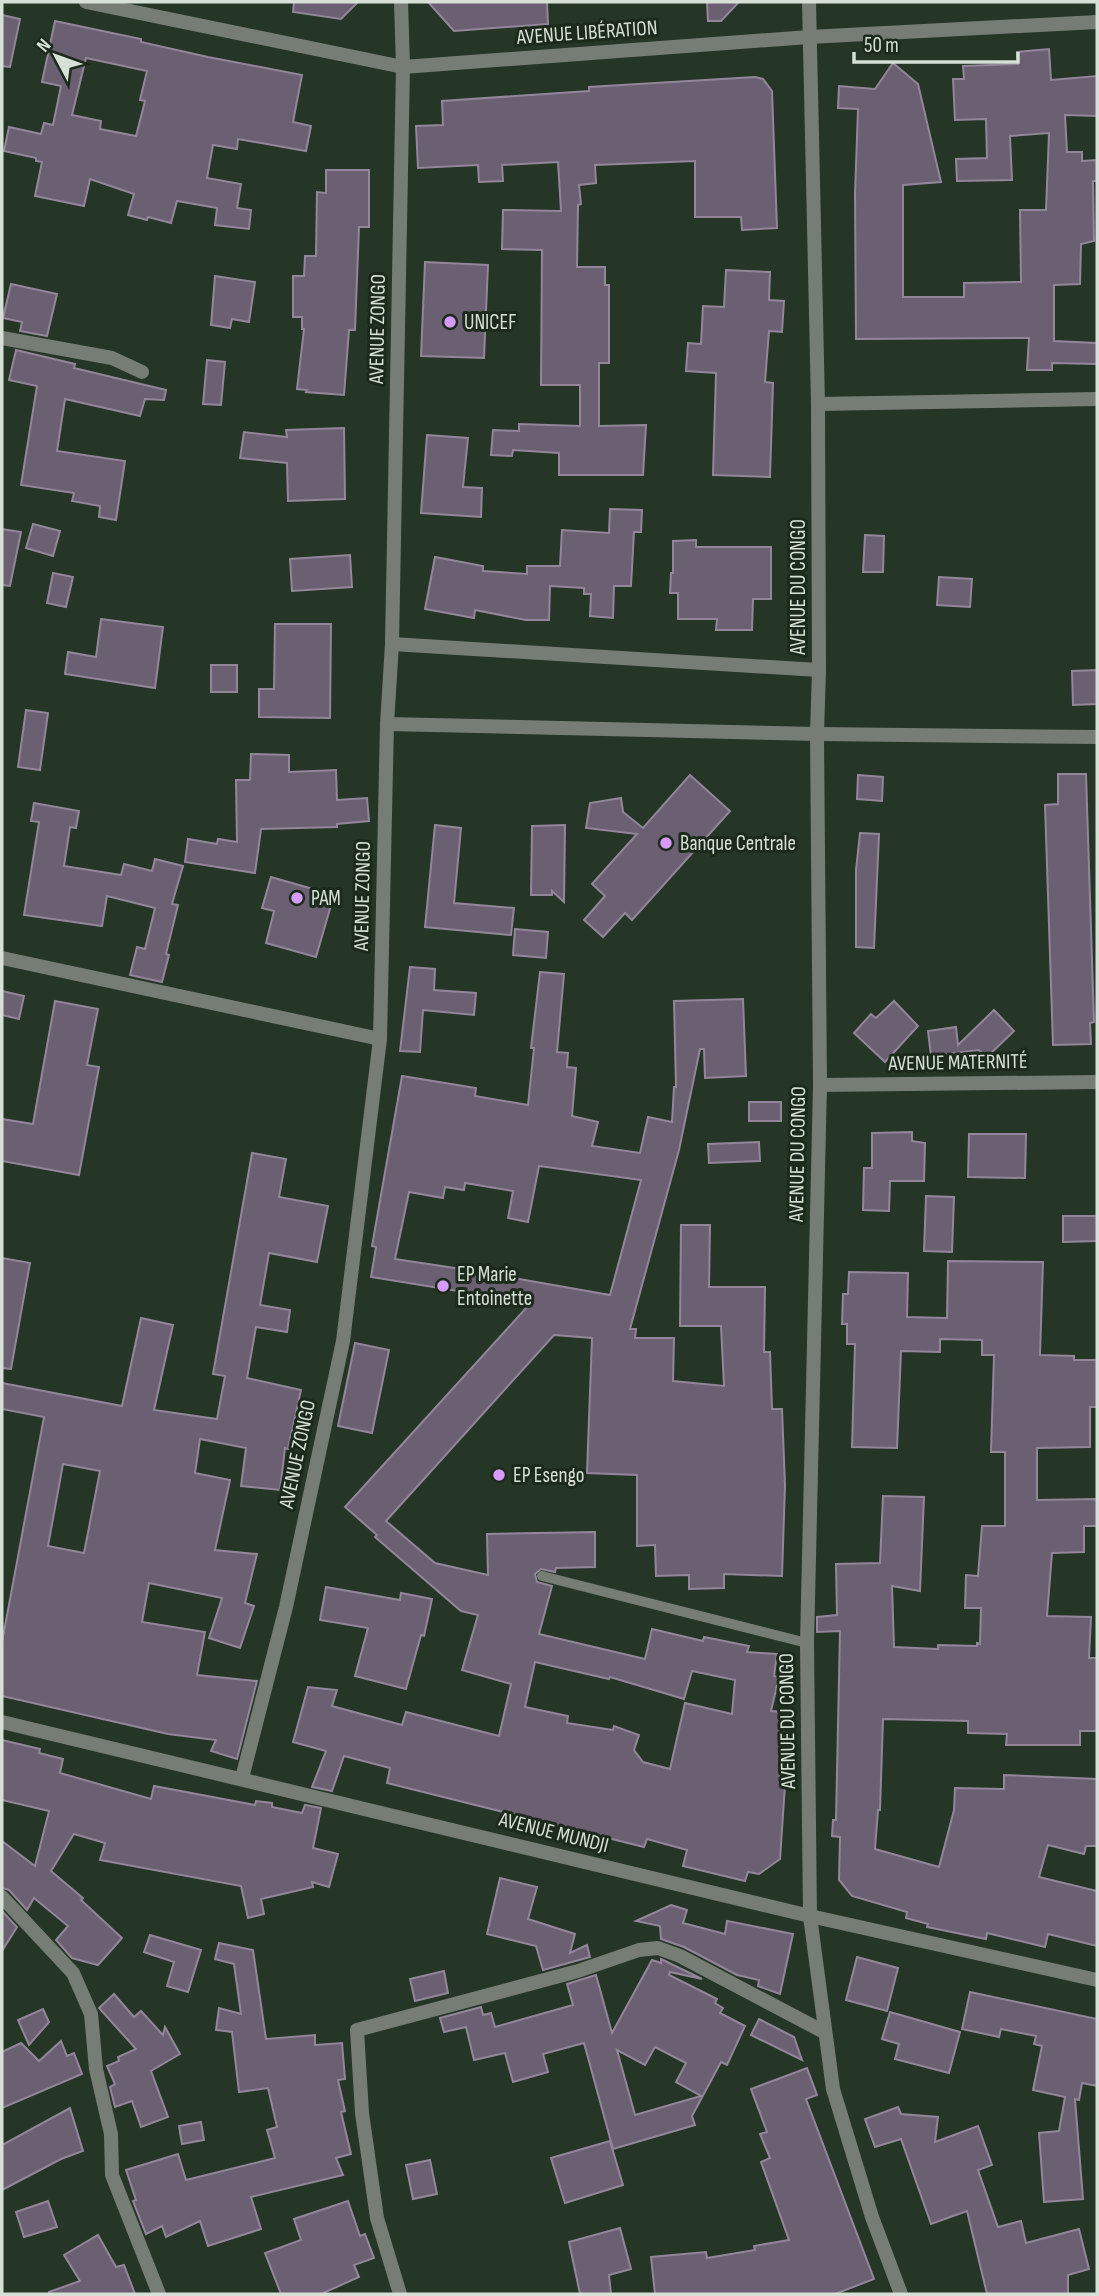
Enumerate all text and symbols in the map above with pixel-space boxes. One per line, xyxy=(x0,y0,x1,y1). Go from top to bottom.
street label: AVENUE LIBÉRATION xyxy=(515,15,658,50)
north arrow xyxy=(21,21,91,91)
scale bar xyxy=(854,21,1018,65)
text: 50 m xyxy=(864,33,899,58)
text: N xyxy=(32,34,56,57)
street label: AVENUE ZONGO xyxy=(364,274,391,385)
place label: UNICEF xyxy=(464,310,516,335)
marker: UNICEF xyxy=(442,314,458,330)
street label: AVENUE DU CONGO xyxy=(786,519,811,656)
place label: Banque Centrale xyxy=(680,831,796,856)
marker: Banque Centrale xyxy=(658,835,674,851)
street label: AVENUE ZONGO xyxy=(349,841,376,952)
place label: PAM xyxy=(311,886,341,911)
marker: PAM xyxy=(289,890,305,906)
street label: AVENUE MATERNITÉ xyxy=(887,1049,1028,1076)
street label: AVENUE DU CONGO xyxy=(784,1086,811,1223)
place label: EP Marie Entoinette xyxy=(457,1262,532,1311)
marker: EP Marie Entoinette xyxy=(435,1278,451,1294)
street label: AVENUE ZONGO xyxy=(274,1398,321,1511)
place label: EP Esengo xyxy=(513,1463,584,1488)
marker: EP Esengo xyxy=(491,1467,507,1483)
street label: AVENUE DU CONGO xyxy=(774,1653,801,1790)
street label: AVENUE MUNDJI xyxy=(496,1807,611,1858)

